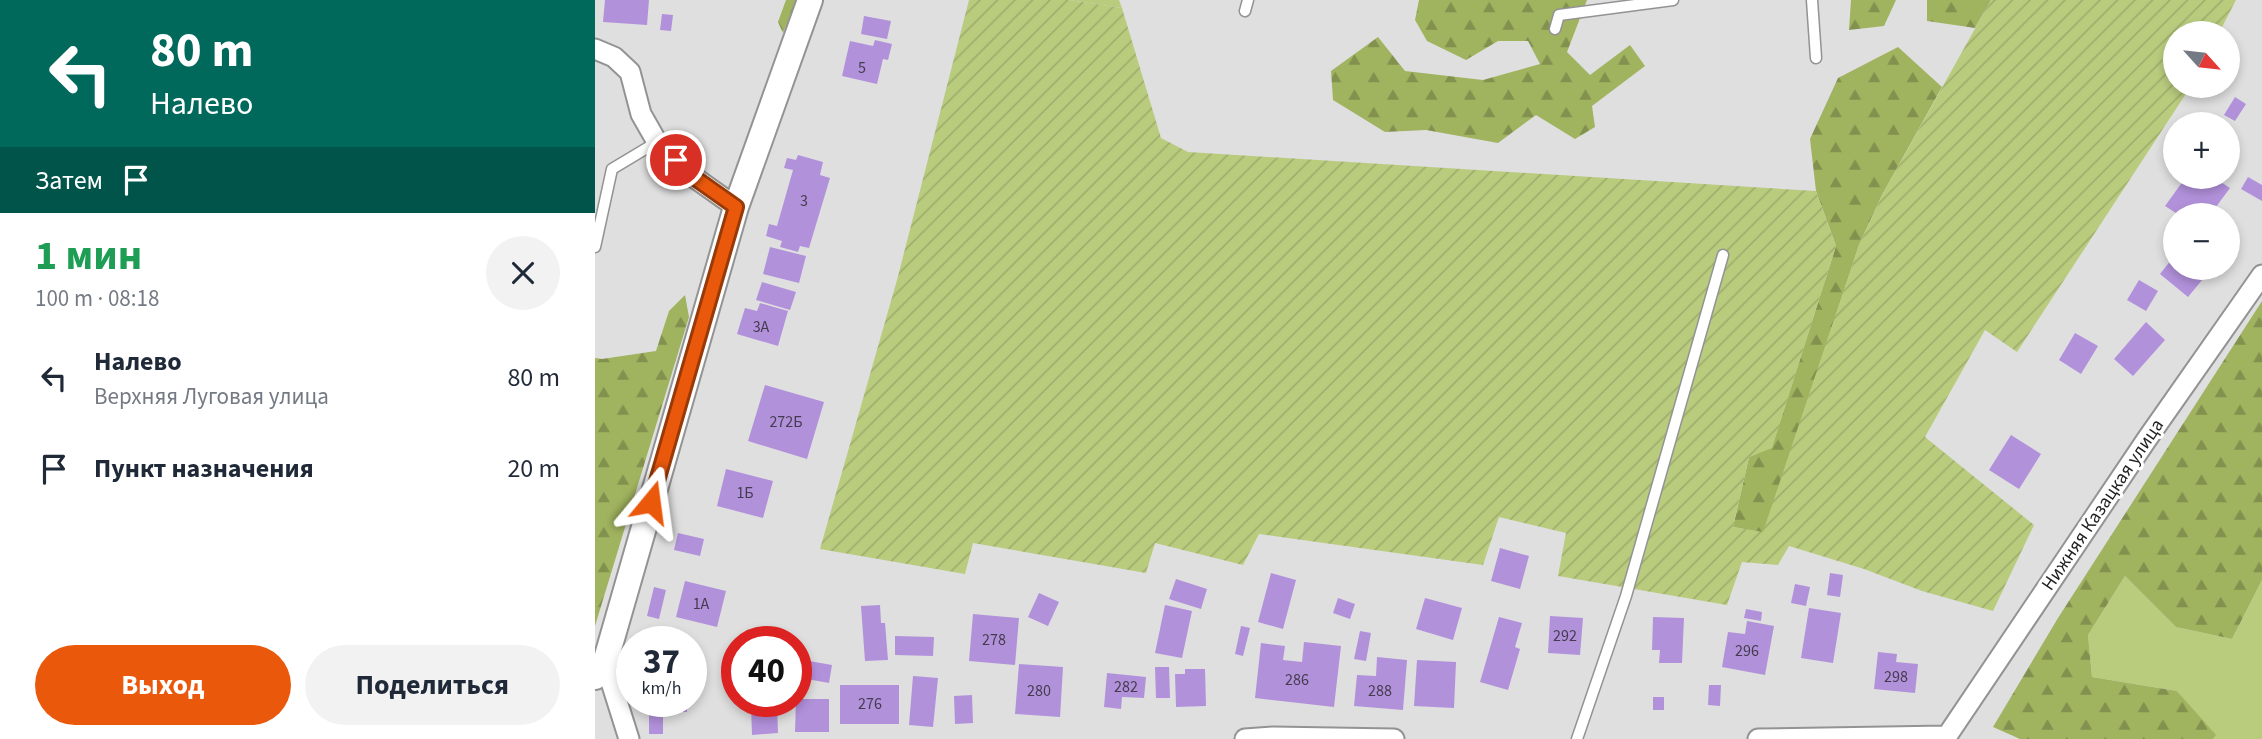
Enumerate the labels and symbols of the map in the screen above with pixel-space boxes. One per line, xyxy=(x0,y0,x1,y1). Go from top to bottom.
north arrow xyxy=(2163,21,2240,98)
house number: 5 xyxy=(858,57,866,79)
pin xyxy=(646,130,706,190)
house number: 3 xyxy=(800,190,808,212)
house number: 3А xyxy=(753,316,770,338)
house number: 272Б xyxy=(769,411,803,433)
street label: Нижняя Казацкая улица xyxy=(2035,414,2171,596)
position arrow xyxy=(614,465,688,539)
house number: 1Б xyxy=(736,482,754,504)
house number: 1А xyxy=(693,593,710,615)
house number: 292 xyxy=(1553,625,1577,647)
speed limit sign: 40 xyxy=(721,626,812,717)
house number: 278 xyxy=(982,629,1006,651)
house number: 296 xyxy=(1735,640,1759,662)
house number: 298 xyxy=(1884,666,1908,688)
house number: 286 xyxy=(1285,669,1309,691)
house number: 282 xyxy=(1114,676,1138,698)
house number: 280 xyxy=(1027,680,1051,702)
house number: 288 xyxy=(1368,680,1392,702)
house number: 276 xyxy=(858,693,882,715)

